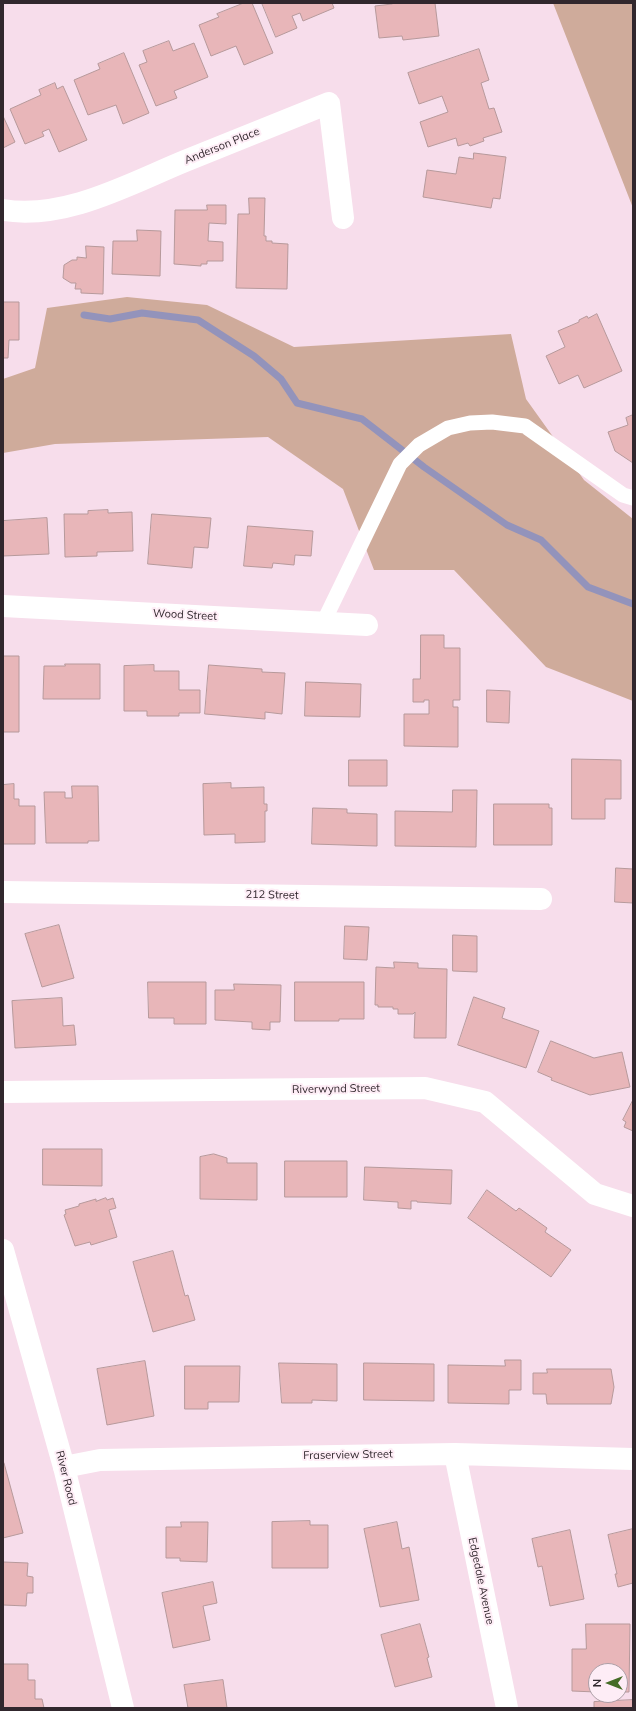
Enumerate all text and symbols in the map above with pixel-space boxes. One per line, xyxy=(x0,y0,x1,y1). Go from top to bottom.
street label: Anderson Place xyxy=(183,125,261,167)
street label: Wood Street xyxy=(153,607,217,623)
street label: 212 Street xyxy=(245,888,299,902)
street label: Riverwynd Street xyxy=(292,1082,380,1096)
street label: Fraserview Street xyxy=(303,1448,393,1462)
street label: River Road xyxy=(53,1449,79,1507)
street label: Edgedale Avenue xyxy=(465,1536,497,1626)
north arrow xyxy=(588,1663,628,1703)
text: N xyxy=(590,1679,604,1687)

